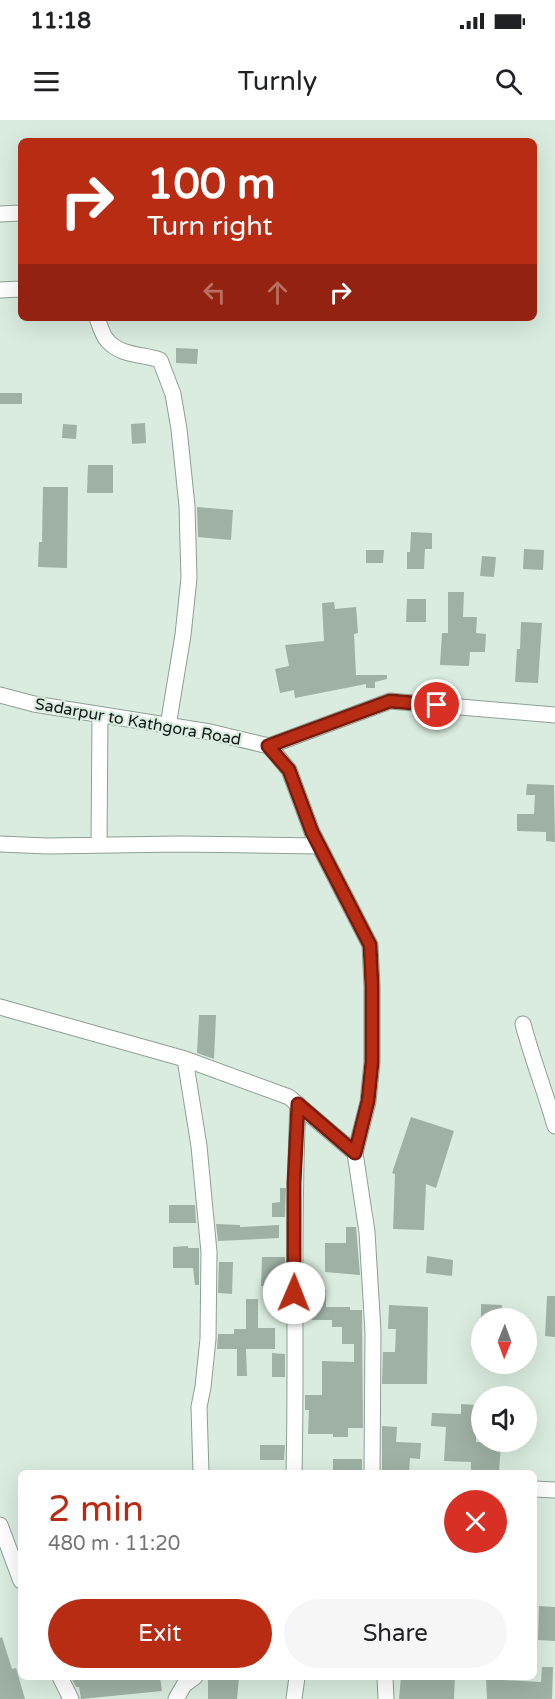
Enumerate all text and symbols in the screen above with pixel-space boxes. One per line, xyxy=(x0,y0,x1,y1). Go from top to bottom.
text: 11:18 xyxy=(30,8,91,34)
icon: menu xyxy=(30,65,63,98)
text: Turnly xyxy=(238,65,317,98)
icon: search xyxy=(492,65,525,98)
text: 100 m xyxy=(147,159,276,210)
icon: right xyxy=(48,162,126,240)
text: Turn right xyxy=(147,210,273,243)
icon: left xyxy=(198,276,231,309)
icon: ahead xyxy=(261,276,294,309)
icon: right xyxy=(324,276,357,309)
pin xyxy=(411,679,462,730)
icon: arrive xyxy=(420,688,453,721)
street label: Sadarpur to Kathgora Road xyxy=(33,694,243,750)
position arrow xyxy=(262,1261,326,1325)
north arrow xyxy=(471,1308,537,1374)
map controls xyxy=(471,1308,537,1452)
button: sound xyxy=(471,1386,537,1452)
text: 2 min xyxy=(48,1488,144,1531)
button: close xyxy=(444,1490,507,1553)
text: 480 m · 11:20 xyxy=(48,1532,180,1556)
button: Exit xyxy=(48,1599,272,1668)
button: Share xyxy=(284,1599,507,1668)

